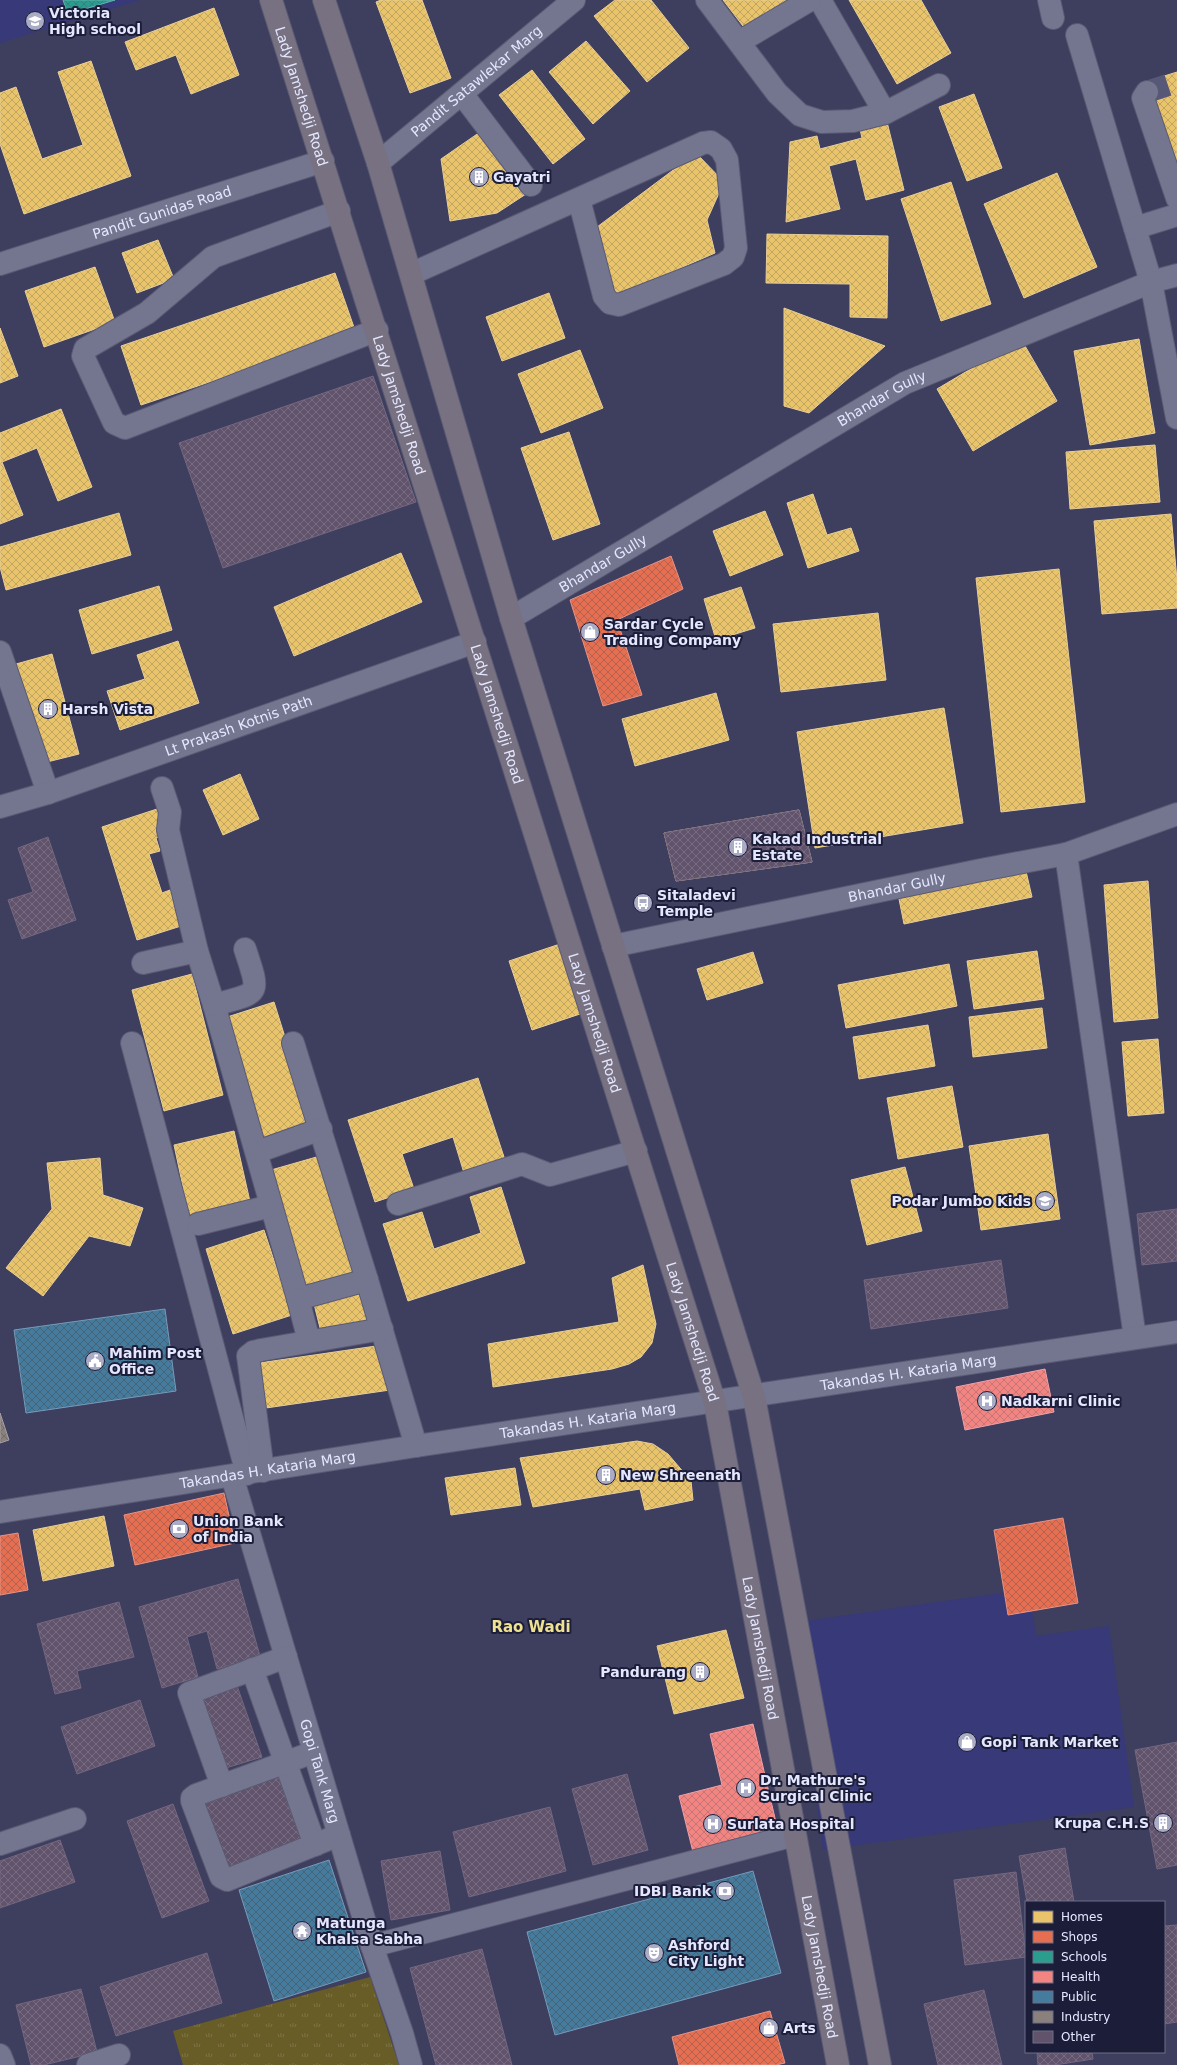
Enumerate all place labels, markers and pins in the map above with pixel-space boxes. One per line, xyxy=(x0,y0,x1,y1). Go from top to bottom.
place label: Victoria High school xyxy=(49,5,141,37)
school or university icon: Victoria High school xyxy=(24,10,46,32)
building icon: Gayatri xyxy=(468,166,490,188)
place label: Gayatri xyxy=(493,169,550,185)
place label: Sardar Cycle Trading Company xyxy=(604,616,741,648)
shop icon: Sardar Cycle Trading Company xyxy=(579,621,601,643)
building icon: Harsh Vista xyxy=(37,698,59,720)
place label: Harsh Vista xyxy=(62,701,153,717)
place label: Kakad Industrial Estate xyxy=(752,831,882,863)
building icon: Kakad Industrial Estate xyxy=(727,836,749,858)
place label: Sitaladevi Temple xyxy=(657,887,736,919)
bus stop icon: Sitaladevi Temple xyxy=(632,892,654,914)
school or university icon: Podar Jumbo Kids xyxy=(1034,1190,1056,1212)
place label: Podar Jumbo Kids xyxy=(892,1193,1031,1209)
place label: Mahim Post Office xyxy=(109,1345,202,1377)
public building icon: Mahim Post Office xyxy=(84,1350,106,1372)
hospital icon: Nadkarni Clinic xyxy=(976,1390,998,1412)
place label: Nadkarni Clinic xyxy=(1001,1393,1120,1409)
building icon: New Shreenath xyxy=(595,1464,617,1486)
place label: New Shreenath xyxy=(620,1467,741,1483)
place label: Union Bank of India xyxy=(193,1513,284,1545)
bank icon: Union Bank of India xyxy=(168,1518,190,1540)
building icon: Pandurang xyxy=(689,1661,711,1683)
place label: Pandurang xyxy=(600,1664,686,1680)
shop icon: Gopi Tank Market xyxy=(956,1731,978,1753)
place label: Gopi Tank Market xyxy=(981,1734,1119,1750)
place label: Dr. Mathure's Surgical Clinic xyxy=(760,1772,872,1804)
hospital icon: Dr. Mathure's Surgical Clinic xyxy=(735,1777,757,1799)
building icon: Krupa C.H.S xyxy=(1152,1812,1174,1834)
hospital icon: Surlata Hospital xyxy=(702,1813,724,1835)
place label: Krupa C.H.S xyxy=(1054,1815,1149,1831)
place label: Surlata Hospital xyxy=(727,1816,855,1832)
bank icon: IDBI Bank xyxy=(714,1880,736,1902)
place label: IDBI Bank xyxy=(634,1883,712,1899)
place label: Matunga Khalsa Sabha xyxy=(316,1915,423,1947)
temple icon: Matunga Khalsa Sabha xyxy=(291,1920,313,1942)
place label: Ashford City Light xyxy=(668,1937,744,1969)
theatre icon: Ashford City Light xyxy=(643,1942,665,1964)
shop icon: Arts xyxy=(758,2017,780,2039)
place label: Arts xyxy=(783,2020,816,2036)

